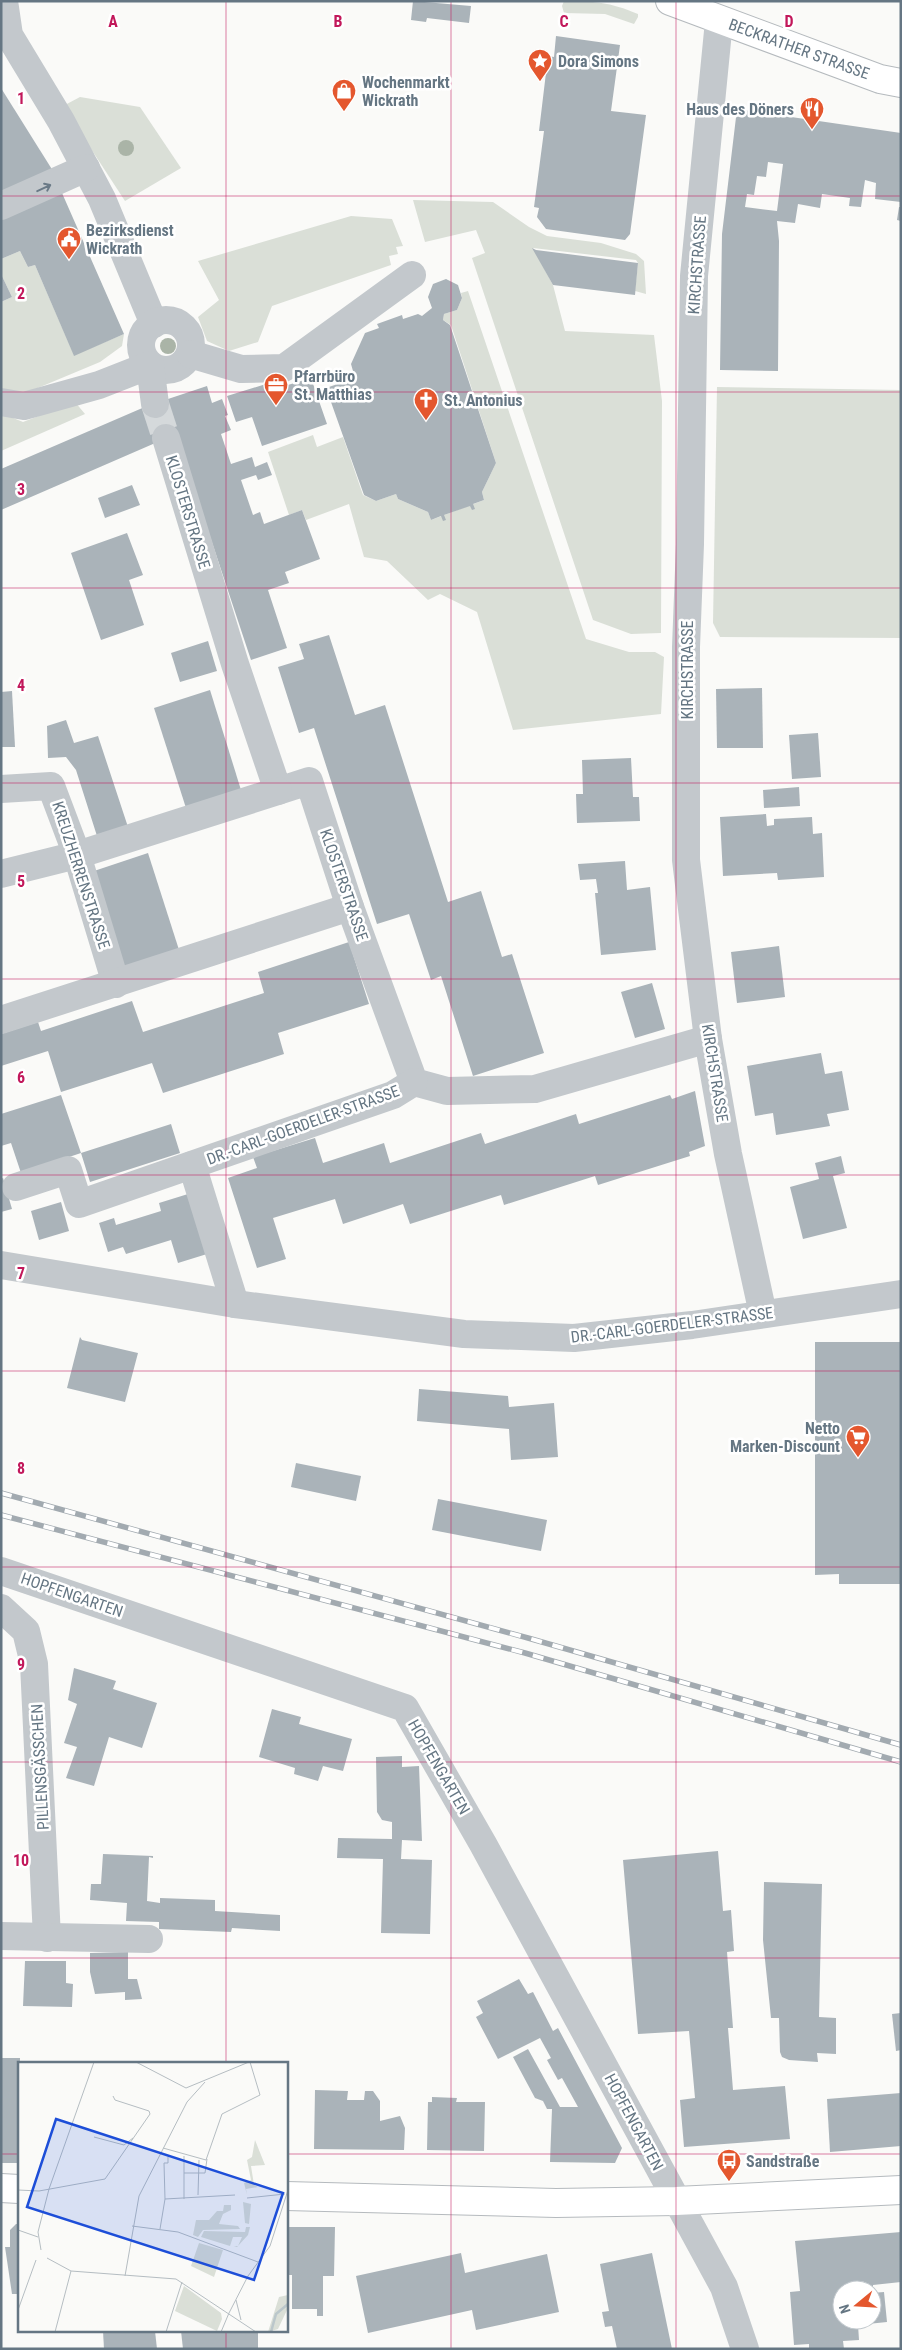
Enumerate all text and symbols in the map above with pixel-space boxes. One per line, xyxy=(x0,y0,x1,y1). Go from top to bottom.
text: A xyxy=(108,12,118,31)
text: B xyxy=(334,12,343,31)
text: C xyxy=(559,12,569,31)
text: D xyxy=(784,12,794,31)
street label: BECKRATHER STRASSE xyxy=(726,15,872,83)
place icon: Dora Simons xyxy=(527,48,553,82)
place label: Dora Simons xyxy=(558,52,639,71)
place label: Wochenmarkt Wickrath xyxy=(362,73,450,110)
shop icon: Wochenmarkt Wickrath xyxy=(331,78,357,112)
text: 1 xyxy=(17,89,25,108)
restaurant icon: Haus des Döners xyxy=(799,96,825,130)
place label: Haus des Döners xyxy=(686,100,794,119)
one-way arrow xyxy=(36,182,51,192)
street label: KIRCHSTRASSE xyxy=(684,215,710,315)
place label: Bezirksdienst Wickrath xyxy=(86,221,174,258)
public building icon: Bezirksdienst Wickrath xyxy=(56,226,82,260)
text: 2 xyxy=(17,284,25,303)
place label: Pfarrbüro St. Matthias xyxy=(294,367,372,404)
office icon: Pfarrbüro St. Matthias xyxy=(263,372,289,406)
church icon: St. Antonius xyxy=(413,387,439,421)
place label: St. Antonius xyxy=(444,391,523,410)
street label: KLOSTERSTRASSE xyxy=(162,453,214,571)
text: 3 xyxy=(17,480,25,499)
street label: KIRCHSTRASSE xyxy=(678,620,697,720)
text: 4 xyxy=(17,676,25,695)
street label: KREUZHERRENSTRASSE xyxy=(48,799,114,951)
street label: KLOSTERSTRASSE xyxy=(316,826,372,944)
text: 5 xyxy=(17,872,25,891)
street label: KIRCHSTRASSE xyxy=(698,1023,732,1123)
text: 6 xyxy=(17,1068,25,1087)
street label: DR.-CARL-GOERDELER-STRASSE xyxy=(204,1081,402,1169)
text: 7 xyxy=(17,1264,25,1283)
street label: DR.-CARL-GOERDELER-STRASSE xyxy=(570,1303,774,1347)
place label: Netto Marken-Discount xyxy=(730,1419,840,1456)
supermarket icon: Netto Marken-Discount xyxy=(845,1424,871,1458)
text: 8 xyxy=(17,1459,25,1478)
street label: HOPFENGARTEN xyxy=(18,1569,126,1621)
text: 9 xyxy=(17,1655,25,1674)
street label: PILLENSGÄSSCHEN xyxy=(27,1703,53,1831)
street label: HOPFENGARTEN xyxy=(404,1716,474,1818)
text: 10 xyxy=(13,1851,29,1870)
inset map xyxy=(18,2062,288,2332)
street label: HOPFENGARTEN xyxy=(601,2070,667,2174)
bus stop icon: Sandstraße xyxy=(716,2148,742,2182)
place label: Sandstraße xyxy=(746,2152,820,2171)
north arrow xyxy=(832,2280,882,2330)
text: N xyxy=(836,2302,854,2316)

